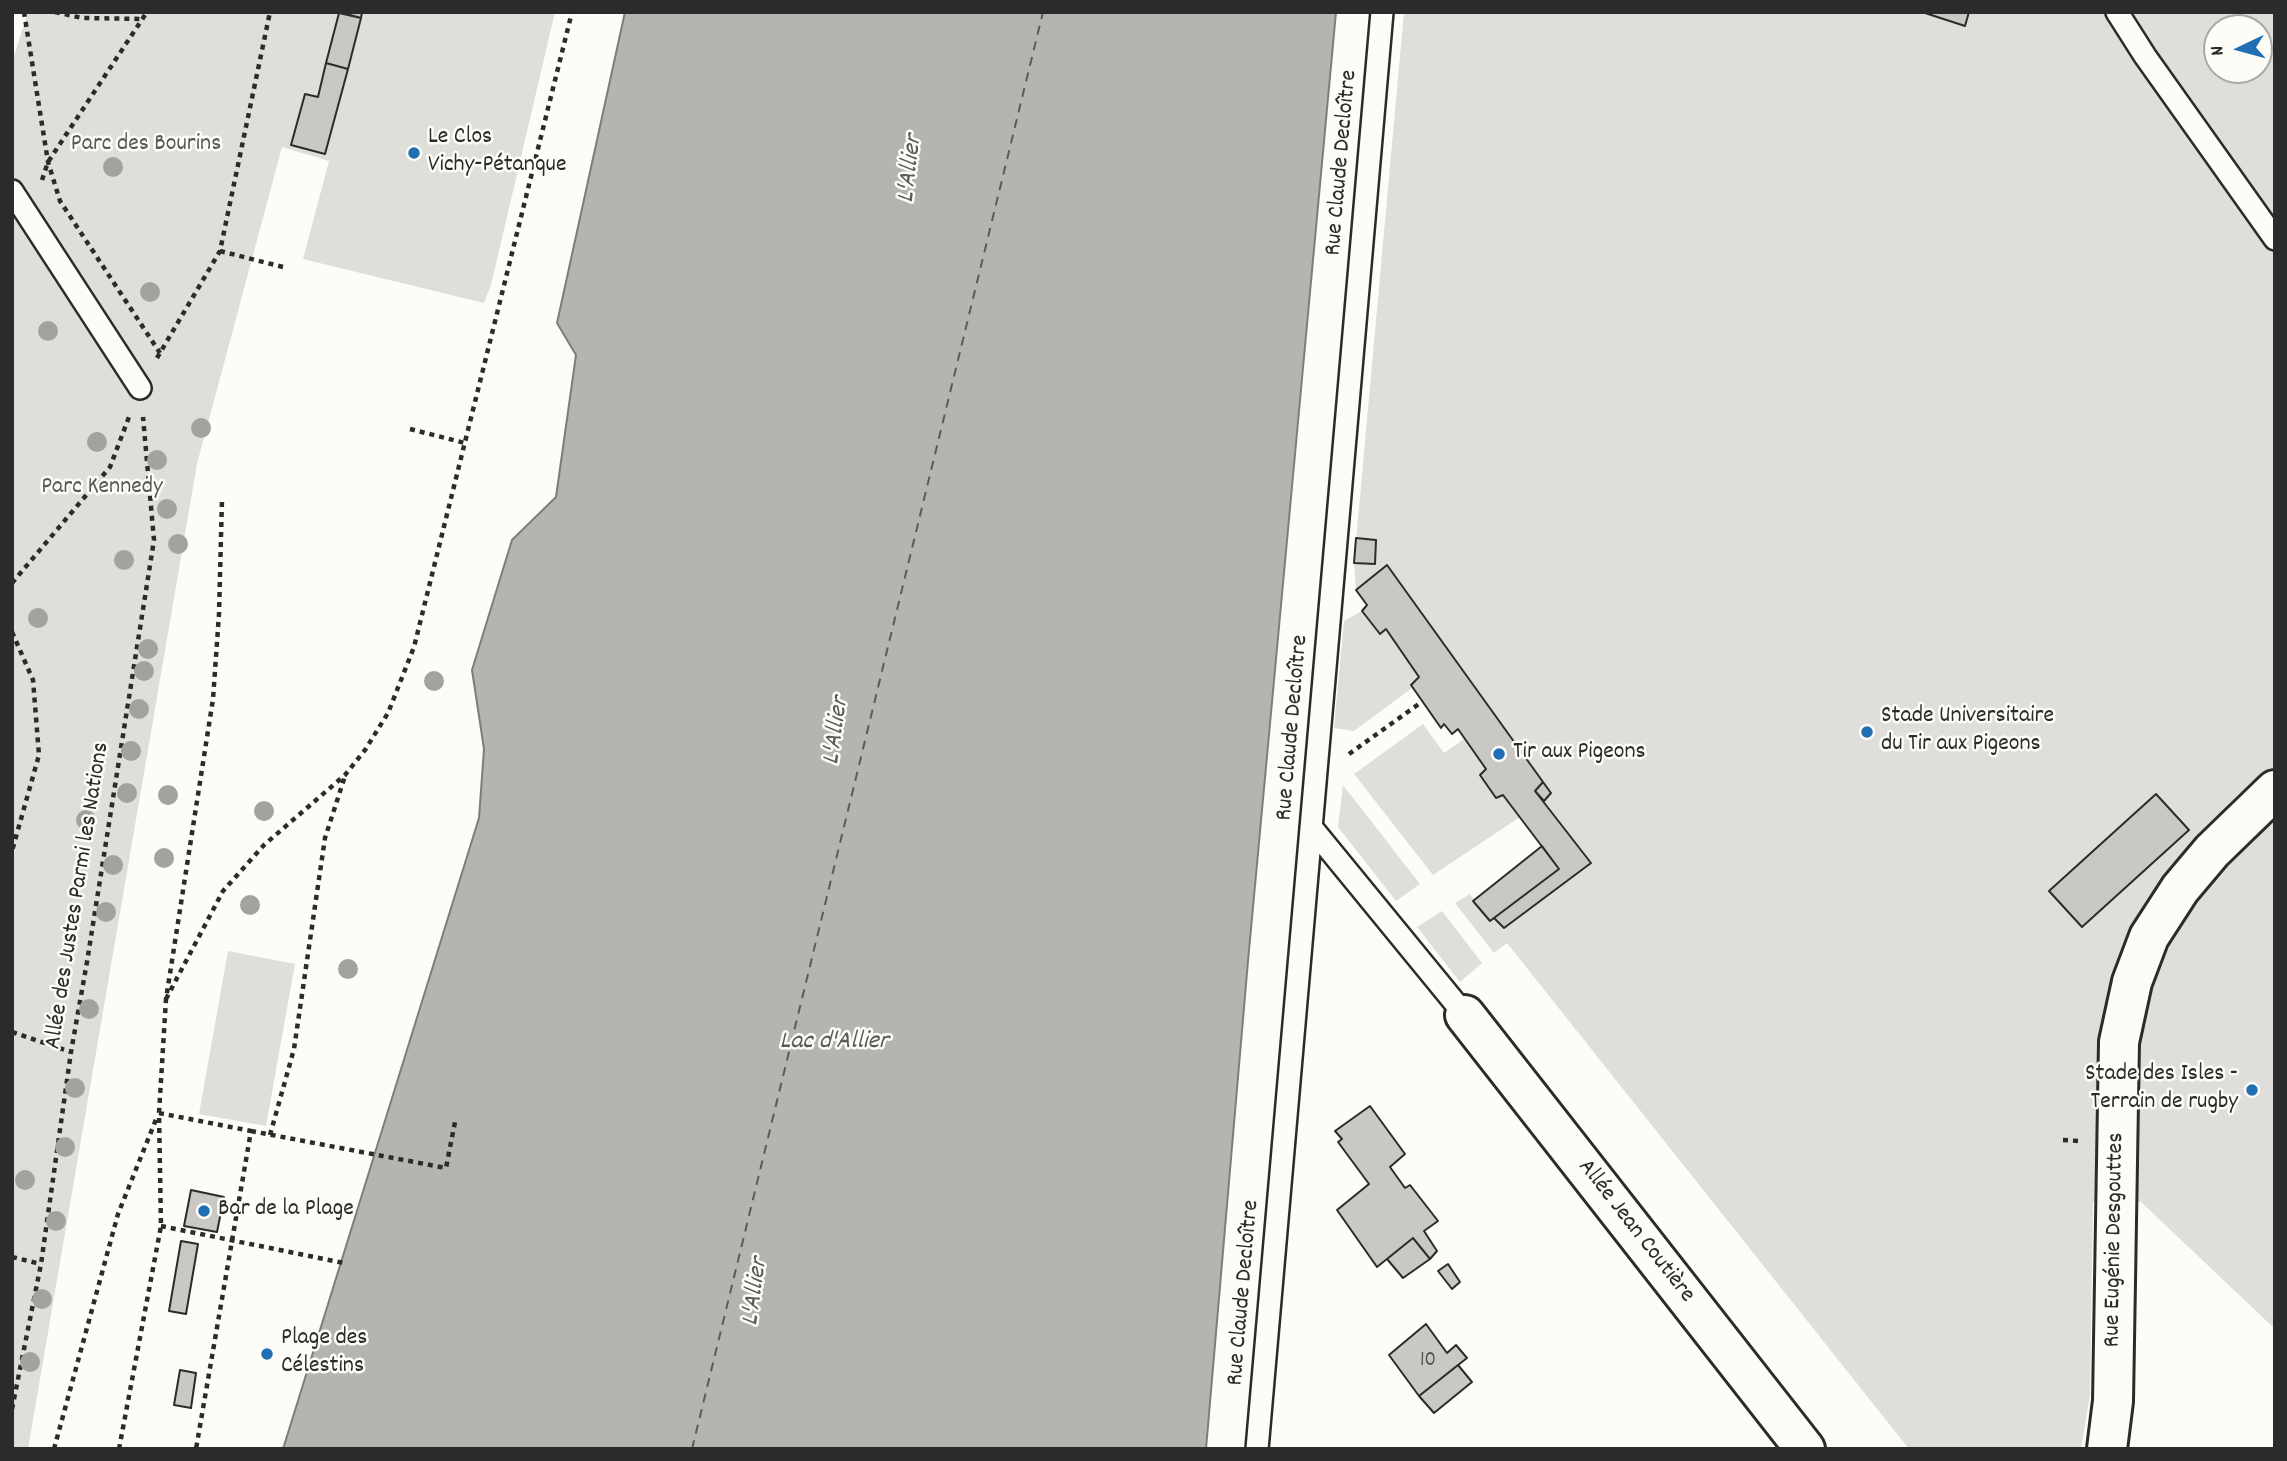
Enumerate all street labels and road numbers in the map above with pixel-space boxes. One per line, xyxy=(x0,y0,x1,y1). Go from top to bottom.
street label: Rue Claude Decloître xyxy=(1321,69,1365,257)
street label: Rue Claude Decloître xyxy=(1272,634,1316,822)
street label: Allée des Justes Parmi les Nations xyxy=(41,741,117,1051)
street label: Rue Eugénie Desgouttes xyxy=(2100,1132,2132,1348)
street label: Allée Jean Coutière xyxy=(1570,1155,1700,1309)
street label: Rue Claude Decloître xyxy=(1223,1199,1267,1387)

